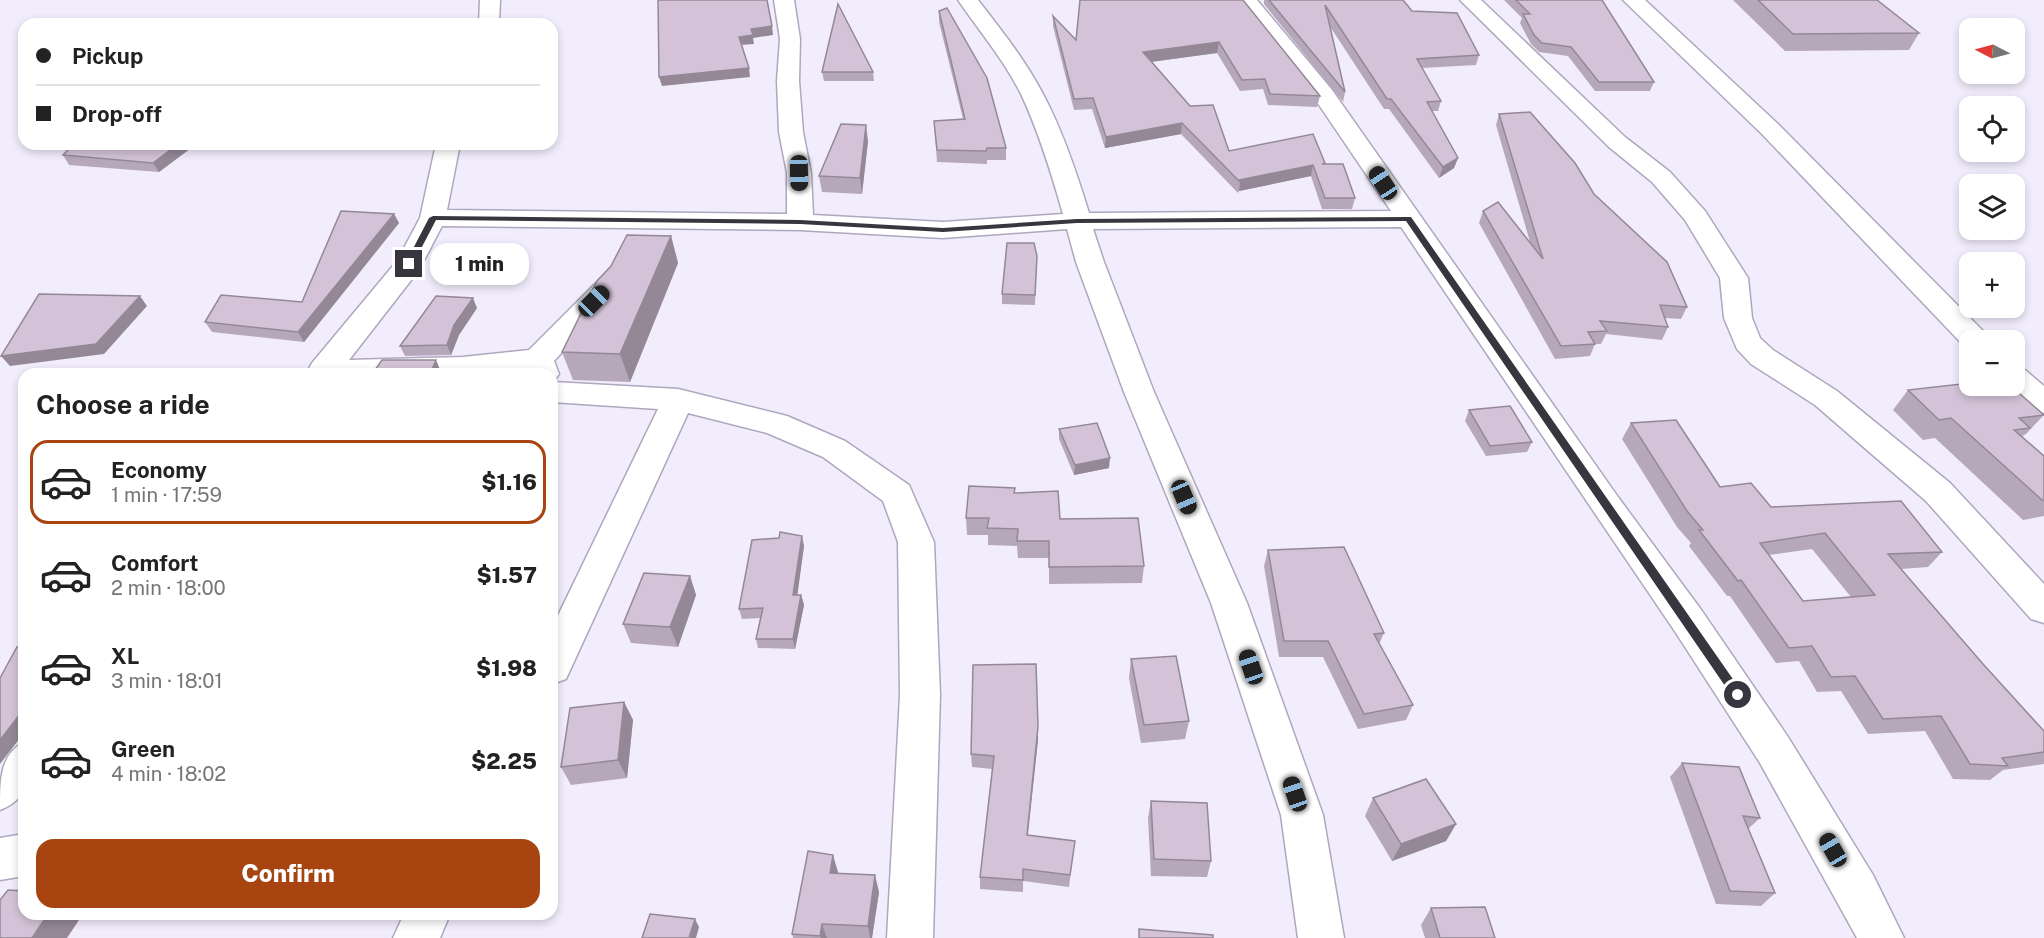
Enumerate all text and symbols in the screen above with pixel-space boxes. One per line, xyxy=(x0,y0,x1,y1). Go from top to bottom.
north arrow xyxy=(1959,18,2025,84)
map controls xyxy=(1959,18,2025,396)
text: Pickup xyxy=(72,43,143,69)
button: locate xyxy=(1959,96,2025,162)
text: Drop-off xyxy=(72,101,162,127)
car xyxy=(790,155,808,191)
car xyxy=(1366,163,1400,203)
button: layers xyxy=(1959,174,2025,240)
callout: 1 min xyxy=(430,243,529,285)
route end xyxy=(395,250,422,277)
text: 1 min xyxy=(455,252,504,276)
button: + xyxy=(1959,252,2025,318)
car xyxy=(575,282,613,320)
button: − xyxy=(1959,330,2025,396)
text: Choose a ride xyxy=(36,388,210,420)
icon: car xyxy=(39,455,93,509)
text: Economy xyxy=(111,457,207,483)
text: $1.16 xyxy=(481,469,537,495)
car xyxy=(1169,477,1199,517)
text: 1 min · 17:59 xyxy=(111,483,222,507)
icon: car xyxy=(39,548,93,602)
text: Comfort xyxy=(111,550,198,576)
text: $1.57 xyxy=(477,562,537,588)
text: 2 min · 18:00 xyxy=(111,576,226,600)
icon: car xyxy=(39,641,93,695)
text: XL xyxy=(111,643,139,669)
car xyxy=(1237,647,1265,687)
text: $1.98 xyxy=(476,655,537,681)
text: 3 min · 18:01 xyxy=(111,669,223,693)
route start xyxy=(1724,681,1751,708)
icon: car xyxy=(39,734,93,788)
text: Green xyxy=(111,736,175,762)
text: $2.25 xyxy=(471,748,537,774)
text: 4 min · 18:02 xyxy=(111,762,226,786)
car xyxy=(1281,774,1309,814)
car xyxy=(1816,830,1850,870)
button: Confirm xyxy=(36,839,540,908)

